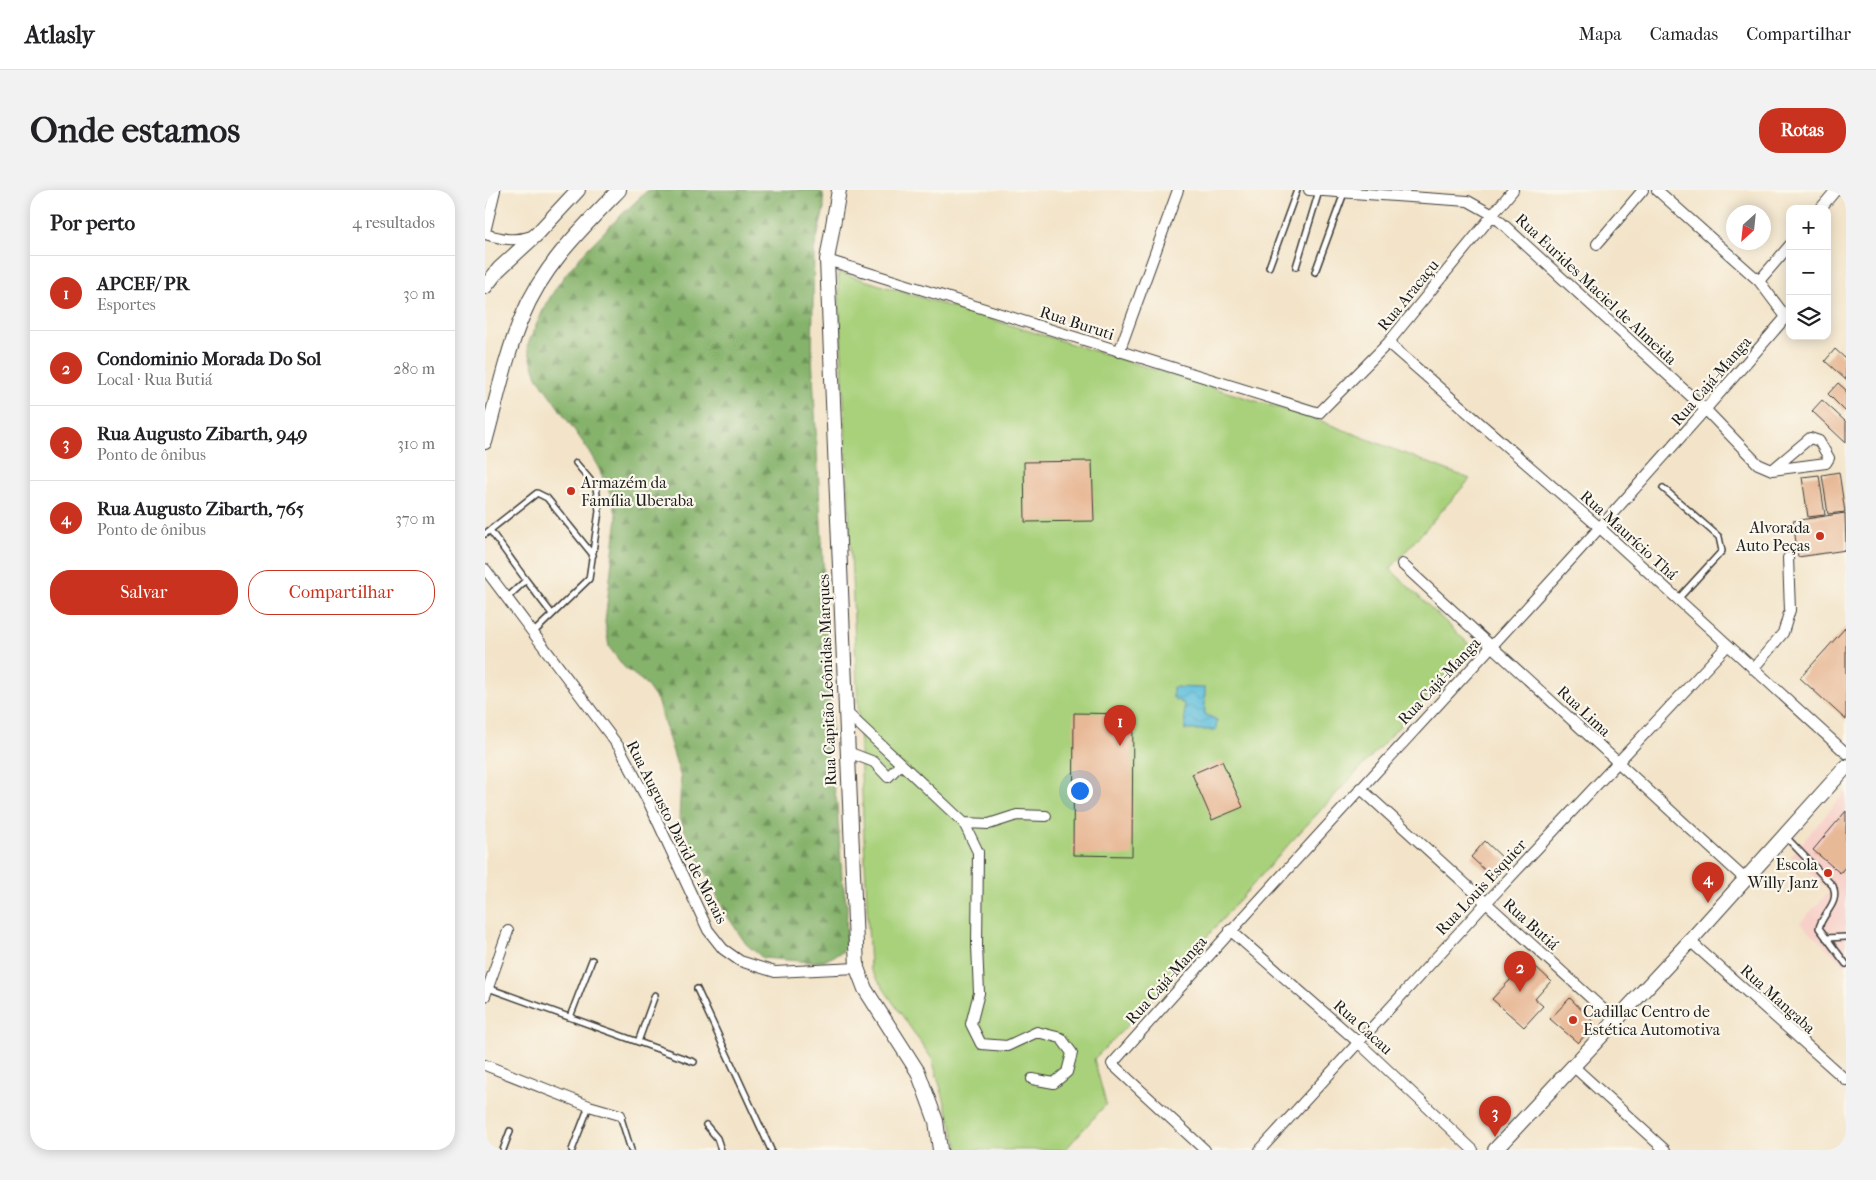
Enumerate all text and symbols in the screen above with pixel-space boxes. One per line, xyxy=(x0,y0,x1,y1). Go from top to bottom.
text: Atlasly xyxy=(25,21,94,49)
text: Mapa xyxy=(1579,24,1622,45)
text: Camadas xyxy=(1650,24,1718,45)
text: Compartilhar xyxy=(1746,24,1851,45)
button: Rotas xyxy=(1759,108,1846,153)
text: Onde estamos xyxy=(30,110,240,151)
north arrow xyxy=(1726,205,1771,250)
map controls xyxy=(1786,205,1831,340)
button: + xyxy=(1786,205,1831,250)
street label: Rua Eurides Maciel de Almeida xyxy=(1511,209,1681,369)
text: Por perto xyxy=(50,211,135,235)
text: 4 resultados xyxy=(352,213,435,232)
button: − xyxy=(1786,250,1831,295)
street label: Rua Aracaçu xyxy=(1373,255,1443,335)
text: APCEF/ PR xyxy=(97,273,189,295)
text: 1 xyxy=(63,284,69,303)
text: 30 m xyxy=(403,284,435,303)
text: Esportes xyxy=(97,295,156,314)
button: layers xyxy=(1786,295,1831,340)
street label: Rua Buruti xyxy=(1037,302,1117,344)
street label: Rua Cajá-Manga xyxy=(1667,332,1755,430)
text: Condominio Morada Do Sol xyxy=(97,348,321,370)
text: 2 xyxy=(62,359,70,378)
text: 280 m xyxy=(393,359,435,378)
text: Local · Rua Butiá xyxy=(97,370,212,389)
text: Rua Augusto Zibarth, 949 xyxy=(97,423,307,445)
text: 3 xyxy=(63,434,69,453)
text: 310 m xyxy=(397,434,435,453)
text: Ponto de ônibus xyxy=(97,445,206,464)
place label: Armazém da Família Uberaba xyxy=(580,473,694,510)
marker: Armazém da Família Uberaba xyxy=(565,485,577,497)
street label: Rua Maurício Thá xyxy=(1576,486,1682,584)
text: Rua Augusto Zibarth, 765 xyxy=(97,498,304,520)
text: 4 xyxy=(61,509,71,528)
text: 370 m xyxy=(395,509,435,528)
place label: Alvorada Auto Peças xyxy=(1735,518,1811,555)
text: Ponto de ônibus xyxy=(97,520,206,539)
marker: Alvorada Auto Peças xyxy=(1814,530,1826,542)
button: Salvar xyxy=(50,570,238,615)
button: Compartilhar xyxy=(248,570,435,615)
street label: Rua Capitão Leônidas Marques xyxy=(814,574,840,786)
street label: Rua Cajá-Manga xyxy=(1394,633,1485,729)
street label: Rua Lima xyxy=(1553,681,1615,741)
pin: 1 xyxy=(1104,705,1136,746)
street label: Rua Augusto David de Morais xyxy=(622,737,732,927)
your location xyxy=(1067,778,1093,804)
street label: Rua Louis Esquier xyxy=(1432,835,1530,939)
place label: Escola Willy Janz xyxy=(1747,855,1819,892)
pin: 4 xyxy=(1692,862,1724,903)
marker: Escola Willy Janz xyxy=(1822,867,1834,879)
street label: Rua Butiá xyxy=(1499,894,1563,954)
street label: Rua Cajá-Manga xyxy=(1121,931,1211,1028)
pin: 2 xyxy=(1504,951,1536,992)
street label: Rua Mangaba xyxy=(1737,960,1820,1038)
street label: Rua Cacau xyxy=(1330,996,1396,1058)
place label: Cadillac Centro de Estética Automotiva xyxy=(1583,1002,1721,1039)
marker: Cadillac Centro de Estética Automotiva xyxy=(1567,1014,1579,1026)
pin: 3 xyxy=(1479,1096,1511,1137)

